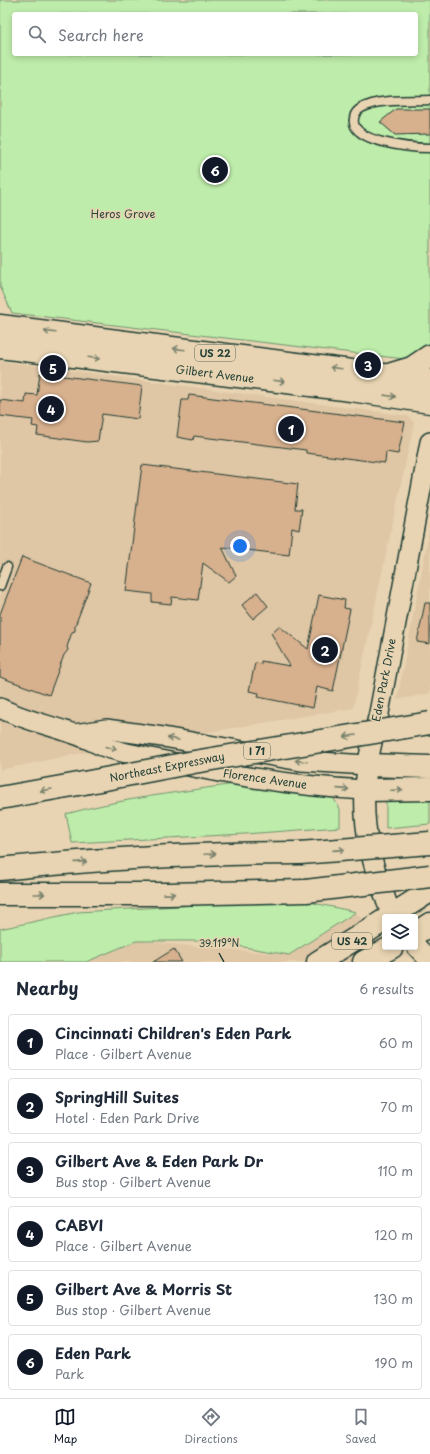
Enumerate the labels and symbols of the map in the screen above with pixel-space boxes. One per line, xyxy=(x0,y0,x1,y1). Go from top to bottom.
pin: 6 xyxy=(202,155,228,185)
park label: Heros Grove xyxy=(91,205,155,222)
one-way arrow xyxy=(44,328,57,336)
one-way arrow xyxy=(173,345,186,353)
road number: US 22 xyxy=(195,345,235,361)
pin: 3 xyxy=(355,350,381,380)
pin: 5 xyxy=(40,353,66,383)
one-way arrow xyxy=(87,355,100,362)
street label: Gilbert Avenue xyxy=(175,360,255,387)
one-way arrow xyxy=(330,364,343,372)
one-way arrow xyxy=(272,378,285,385)
one-way arrow xyxy=(383,392,396,400)
pin: 4 xyxy=(38,394,64,424)
pin: 1 xyxy=(278,414,304,444)
your location xyxy=(230,536,250,556)
pin: 2 xyxy=(312,635,338,665)
street label: Eden Park Drive xyxy=(367,637,400,723)
one-way arrow xyxy=(344,732,357,740)
one-way arrow xyxy=(167,735,180,743)
road number: I 71 xyxy=(244,743,270,759)
one-way arrow xyxy=(105,745,118,753)
street label: Northeast Expressway xyxy=(108,747,226,786)
one-way arrow xyxy=(295,757,308,765)
street label: Florence Avenue xyxy=(222,764,308,793)
one-way arrow xyxy=(40,786,53,794)
one-way arrow xyxy=(336,786,349,793)
one-way arrow xyxy=(390,786,403,793)
one-way arrow xyxy=(332,846,345,853)
one-way arrow xyxy=(203,851,216,858)
one-way arrow xyxy=(74,859,87,866)
one-way arrow xyxy=(32,890,45,898)
one-way arrow xyxy=(162,890,175,898)
road number: US 42 xyxy=(332,933,372,949)
text: 39.119°N xyxy=(199,935,239,950)

